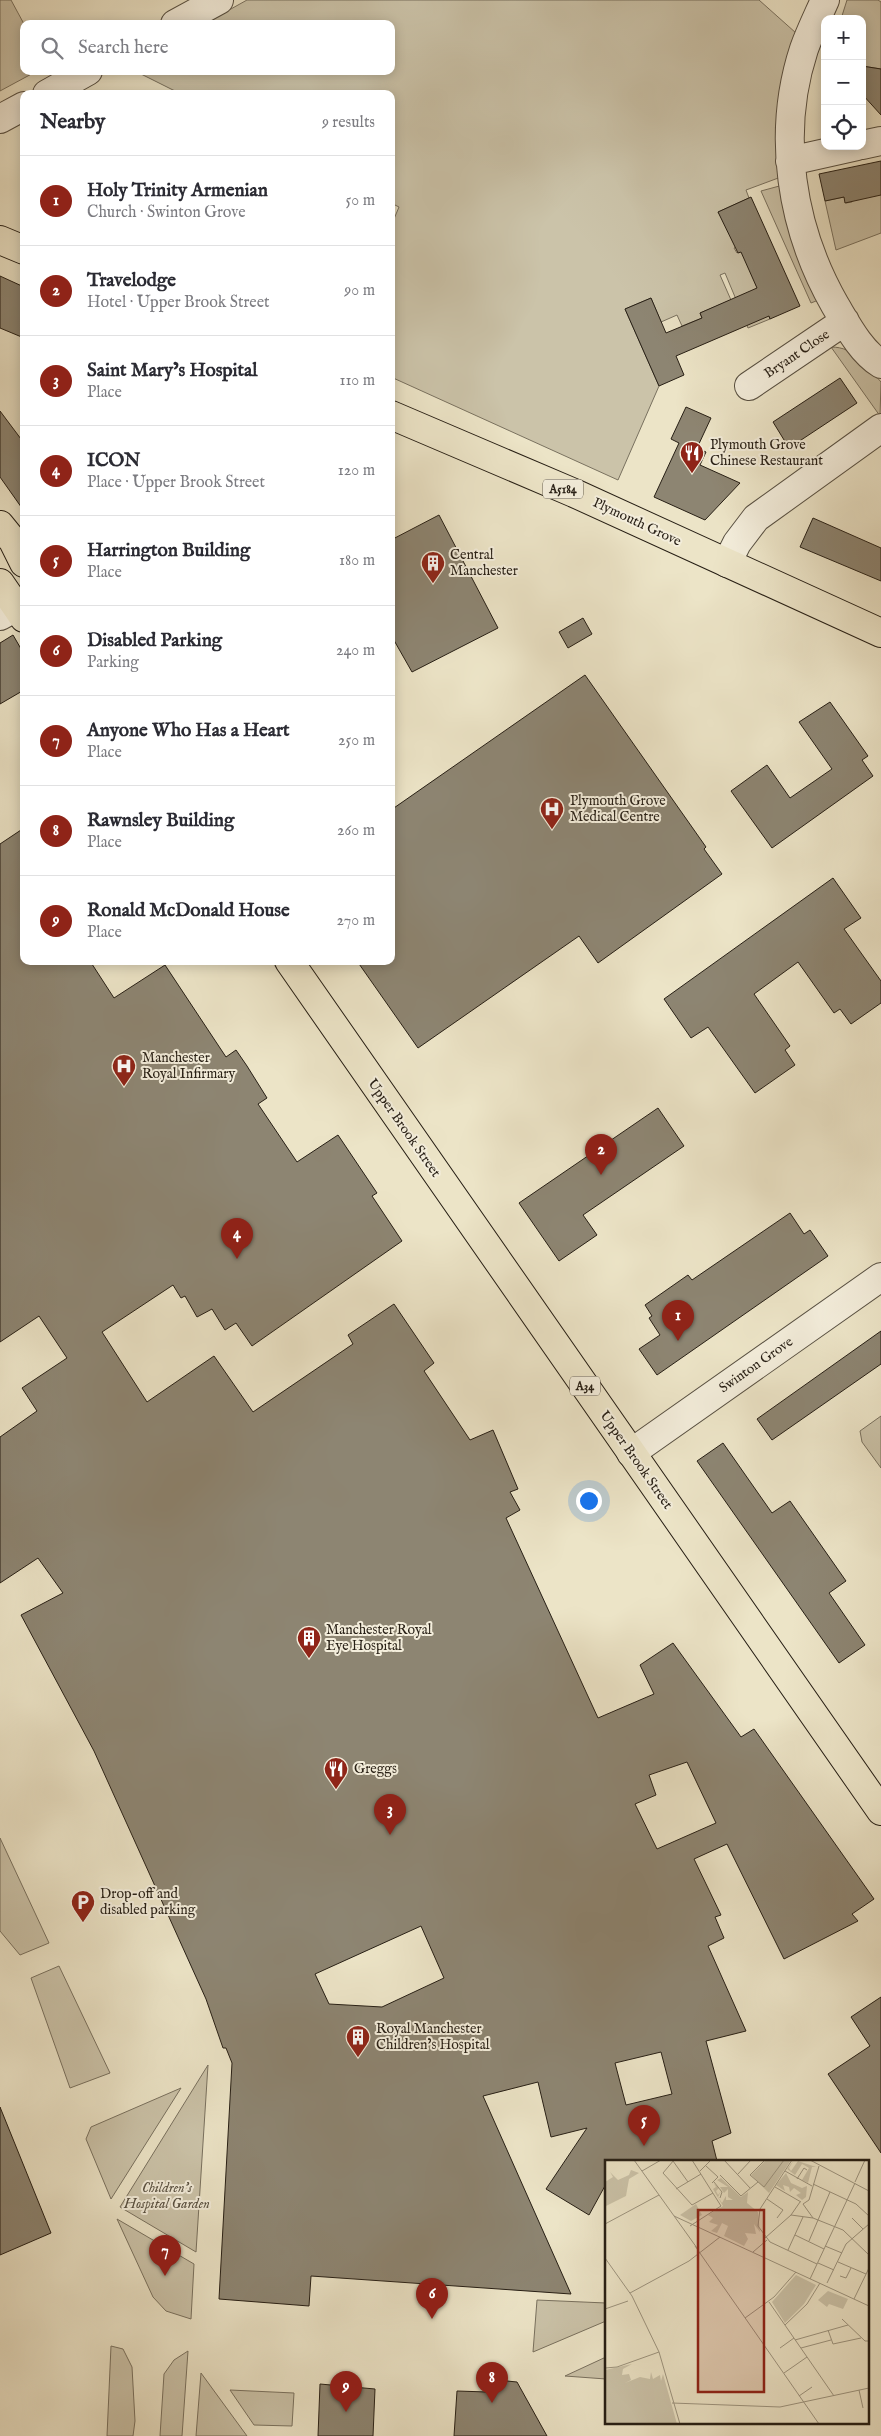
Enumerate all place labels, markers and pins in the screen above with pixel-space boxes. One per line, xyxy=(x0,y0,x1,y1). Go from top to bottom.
place label: Plymouth Grove Chinese Restaurant xyxy=(710,436,823,470)
restaurant icon: Plymouth Grove Chinese Restaurant xyxy=(679,440,705,474)
place label: Central Manchester xyxy=(450,546,518,580)
building icon: Central Manchester xyxy=(420,550,446,584)
place label: Plymouth Grove Medical Centre xyxy=(570,792,666,826)
hospital icon: Plymouth Grove Medical Centre xyxy=(539,796,565,830)
place label: Manchester Royal Infirmary xyxy=(142,1049,236,1083)
hospital icon: Manchester Royal Infirmary xyxy=(111,1053,137,1087)
pin: 2 xyxy=(585,1134,617,1175)
pin: 4 xyxy=(221,1218,253,1259)
pin: 1 xyxy=(662,1300,694,1341)
place label: Manchester Royal Eye Hospital xyxy=(326,1621,432,1655)
building icon: Manchester Royal Eye Hospital xyxy=(296,1625,322,1659)
restaurant icon: Greggs xyxy=(323,1756,349,1790)
place label: Greggs xyxy=(354,1760,397,1778)
pin: 3 xyxy=(374,1794,406,1835)
place label: Drop-off and disabled parking xyxy=(100,1885,196,1919)
parking icon: Drop-off and disabled parking xyxy=(70,1889,96,1923)
place label: Royal Manchester Children’s Hospital xyxy=(376,2020,490,2054)
building icon: Royal Manchester Children’s Hospital xyxy=(345,2024,371,2058)
pin: 5 xyxy=(628,2105,660,2146)
pin: 7 xyxy=(149,2235,181,2276)
pin: 6 xyxy=(416,2278,448,2319)
pin: 8 xyxy=(476,2362,508,2403)
pin: 9 xyxy=(330,2371,362,2412)

